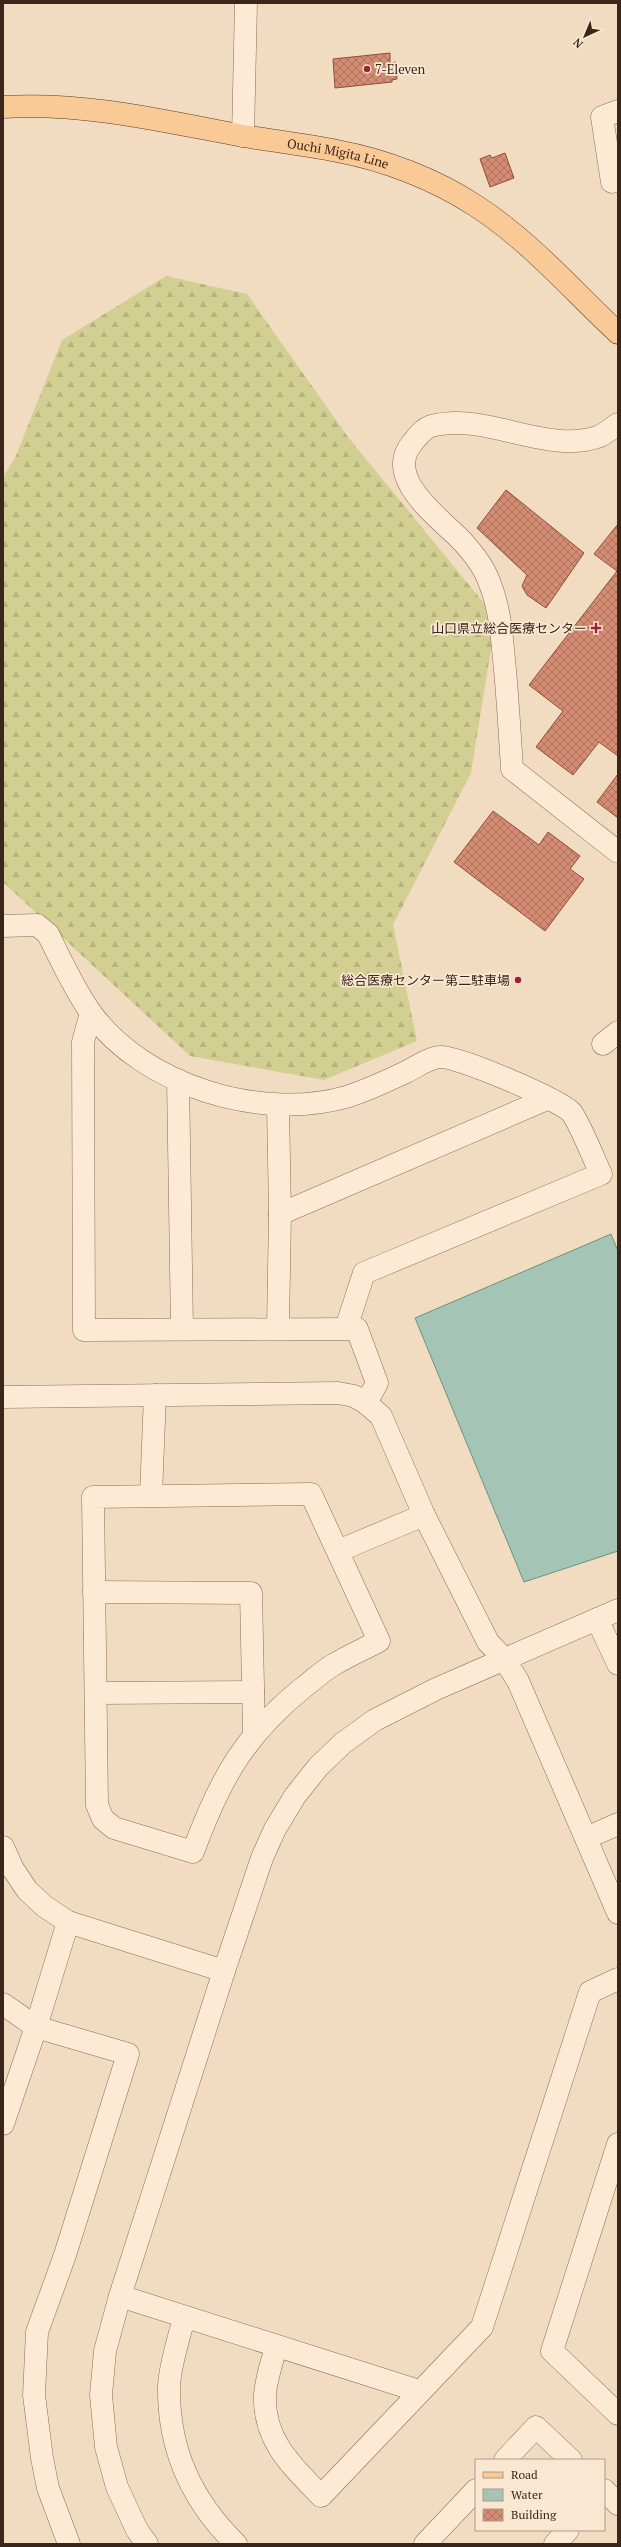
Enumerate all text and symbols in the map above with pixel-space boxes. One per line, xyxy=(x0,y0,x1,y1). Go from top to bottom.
north arrow xyxy=(565,16,605,56)
text: N xyxy=(570,35,586,51)
place label: 7-Eleven xyxy=(375,60,425,78)
marker: 7-Eleven xyxy=(362,64,372,74)
street label: Ouchi Migita Line xyxy=(286,134,391,173)
place label: 山口県立総合医療センター xyxy=(431,619,587,637)
marker: 山口県立総合医療センター xyxy=(590,622,602,634)
place label: 総合医療センター第二駐車場 xyxy=(341,971,510,989)
marker: 総合医療センター第二駐車場 xyxy=(513,975,523,985)
legend xyxy=(475,2459,605,2531)
text: Road xyxy=(511,2467,538,2482)
text: Water xyxy=(511,2487,543,2502)
text: Building xyxy=(511,2507,557,2522)

